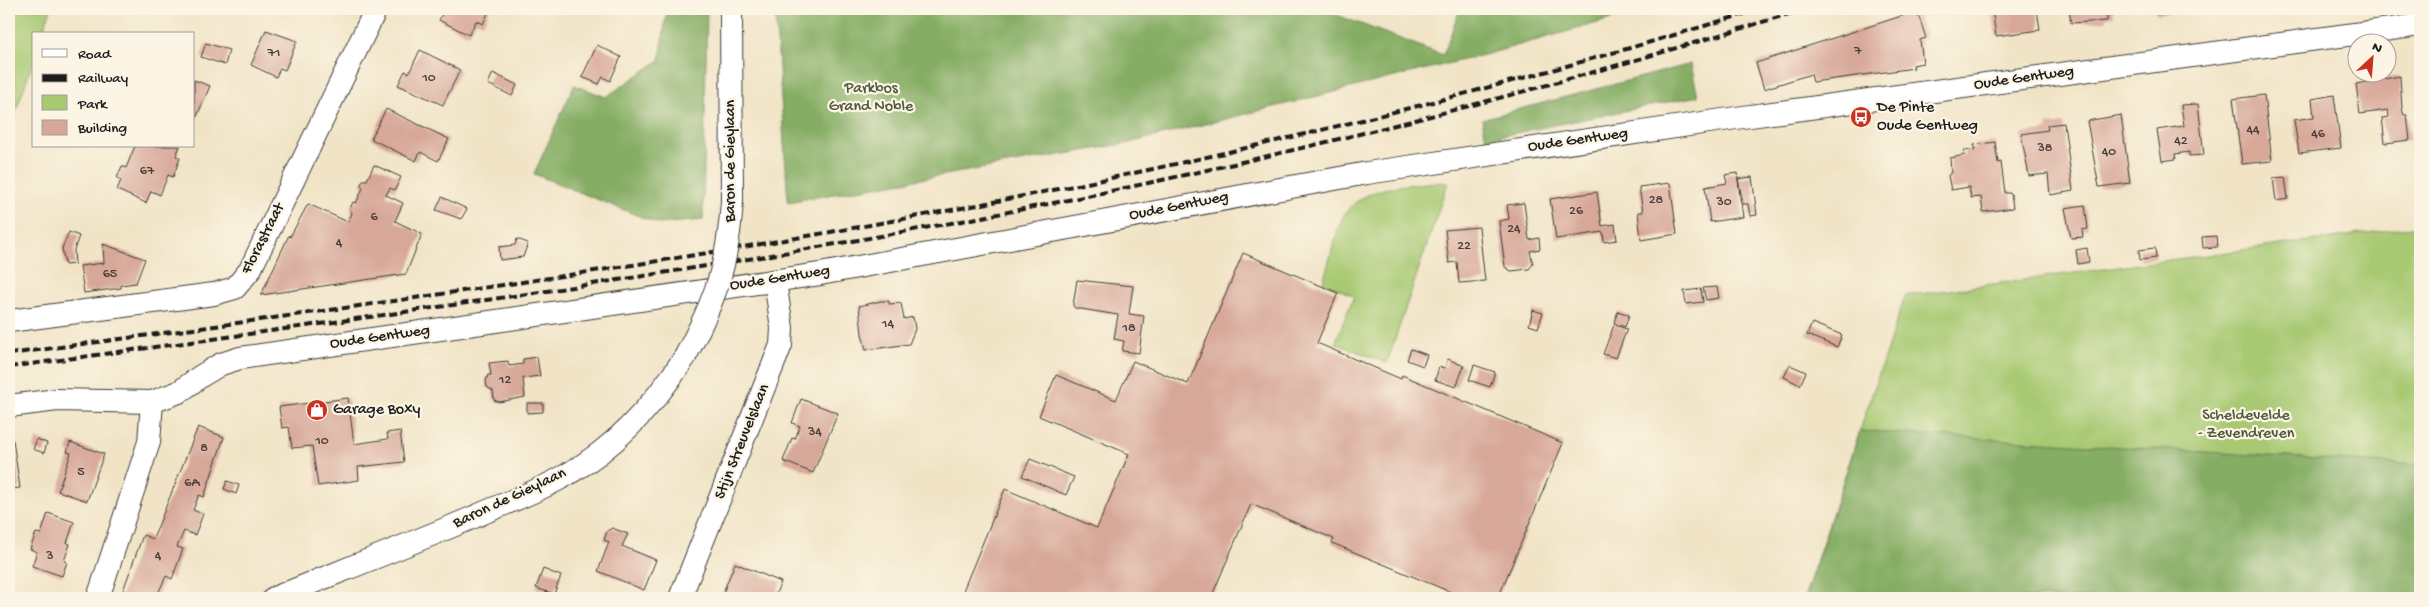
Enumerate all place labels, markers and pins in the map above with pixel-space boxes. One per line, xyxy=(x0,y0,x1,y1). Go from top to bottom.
place label: De Pinte Oude Gentweg xyxy=(1876,99,1978,136)
bus stop icon: De Pinte Oude Gentweg xyxy=(1849,105,1873,129)
shop icon: Garage Boxy xyxy=(305,398,329,422)
place label: Garage Boxy xyxy=(333,401,421,420)

